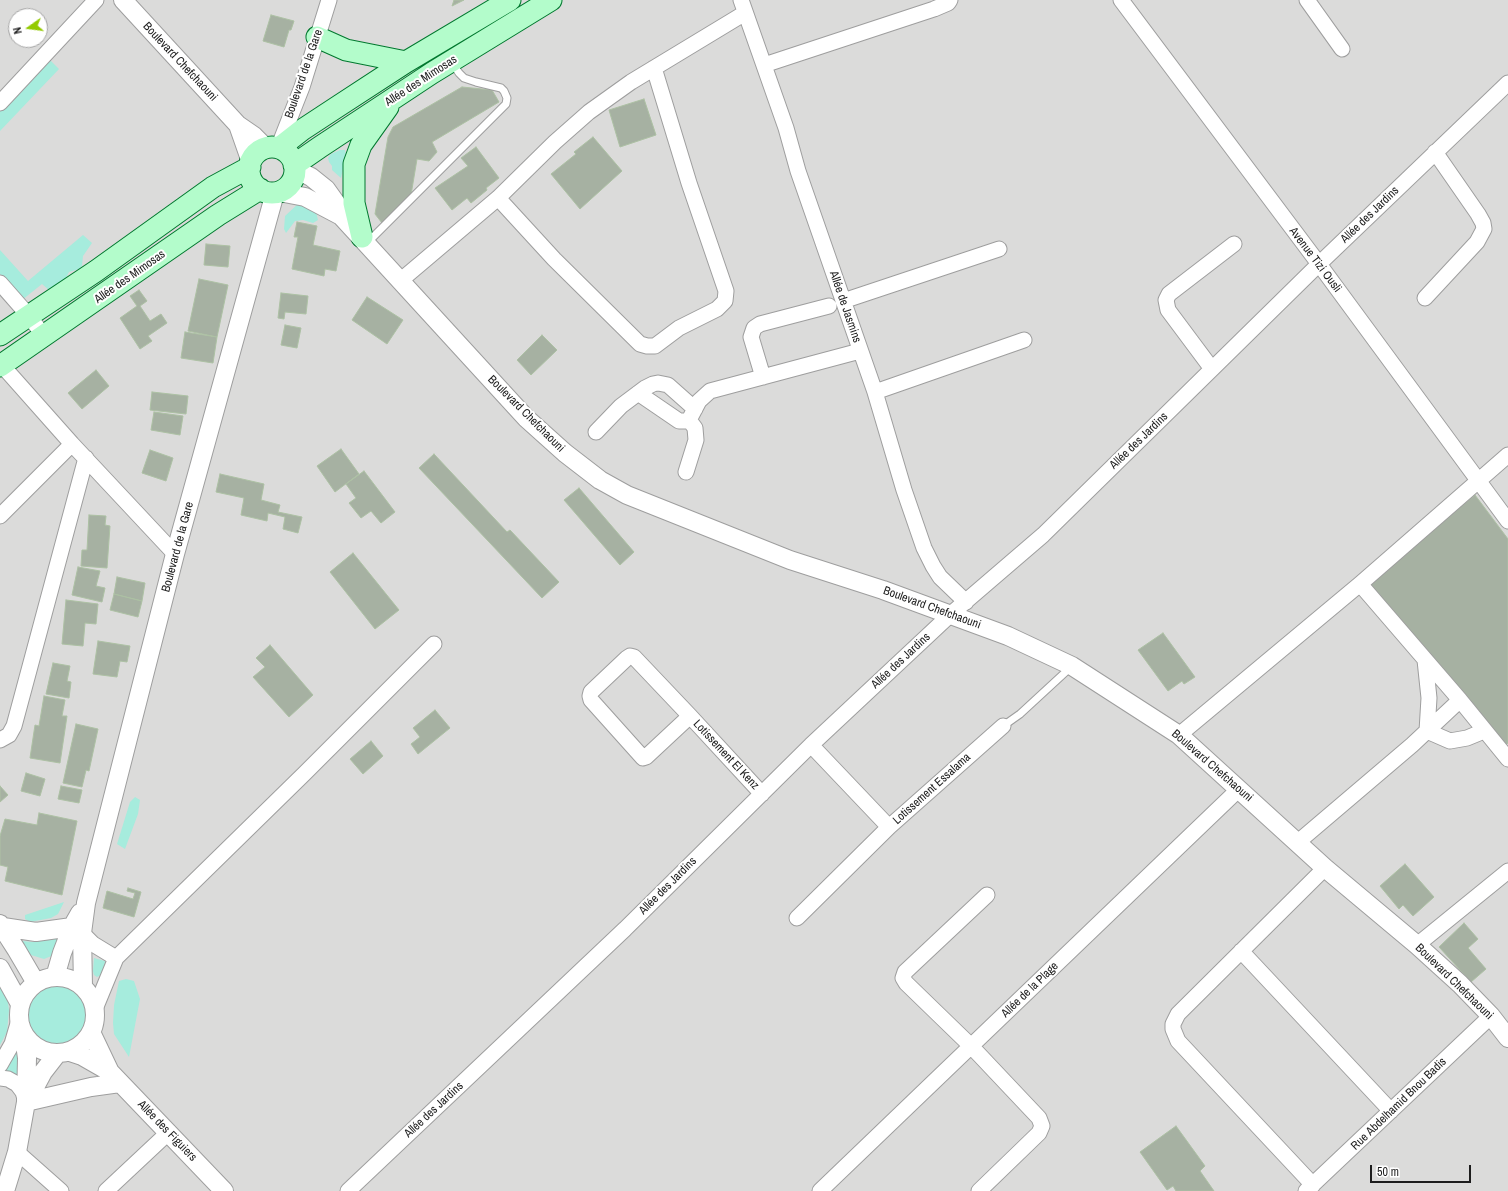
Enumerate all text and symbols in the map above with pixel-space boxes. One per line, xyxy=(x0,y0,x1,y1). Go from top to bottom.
north arrow xyxy=(8,8,48,48)
street label: Boulevard Chefchaouni xyxy=(140,19,220,105)
text: N xyxy=(10,26,25,36)
street label: Boulevard de la Gare xyxy=(282,28,326,120)
street label: Allée des Mimosas xyxy=(382,52,460,110)
street label: Allée des Jardins xyxy=(1338,184,1402,246)
street label: Avenue Tizi Ousli xyxy=(1286,225,1344,295)
street label: Allée des Mimosas xyxy=(92,247,168,307)
street label: Allée de Jasmins xyxy=(826,269,864,345)
street label: Boulevard Chefchaouni xyxy=(485,373,567,455)
street label: Allée des Jardins xyxy=(1107,410,1171,472)
street label: Boulevard de la Gare xyxy=(159,500,197,594)
street label: Boulevard Chefchaouni xyxy=(881,584,983,632)
street label: Allée des Jardins xyxy=(868,630,934,692)
street label: Lotissement El Kenz xyxy=(690,717,762,793)
street label: Boulevard Chefchaouni xyxy=(1168,727,1256,805)
street label: Lotissement Essalama xyxy=(890,750,974,828)
street label: Allée des Jardins xyxy=(636,854,700,918)
street label: Boulevard Chefchaouni xyxy=(1412,941,1496,1023)
street label: Allée de la Plage xyxy=(998,959,1062,1021)
street label: Rue Abdelhamid Bnou Badis xyxy=(1348,1055,1450,1153)
street label: Allée des Jardins xyxy=(401,1079,467,1141)
street label: Allée des Figuiers xyxy=(134,1097,200,1165)
scale bar xyxy=(1372,1157,1473,1183)
text: 50 m xyxy=(1377,1164,1399,1180)

